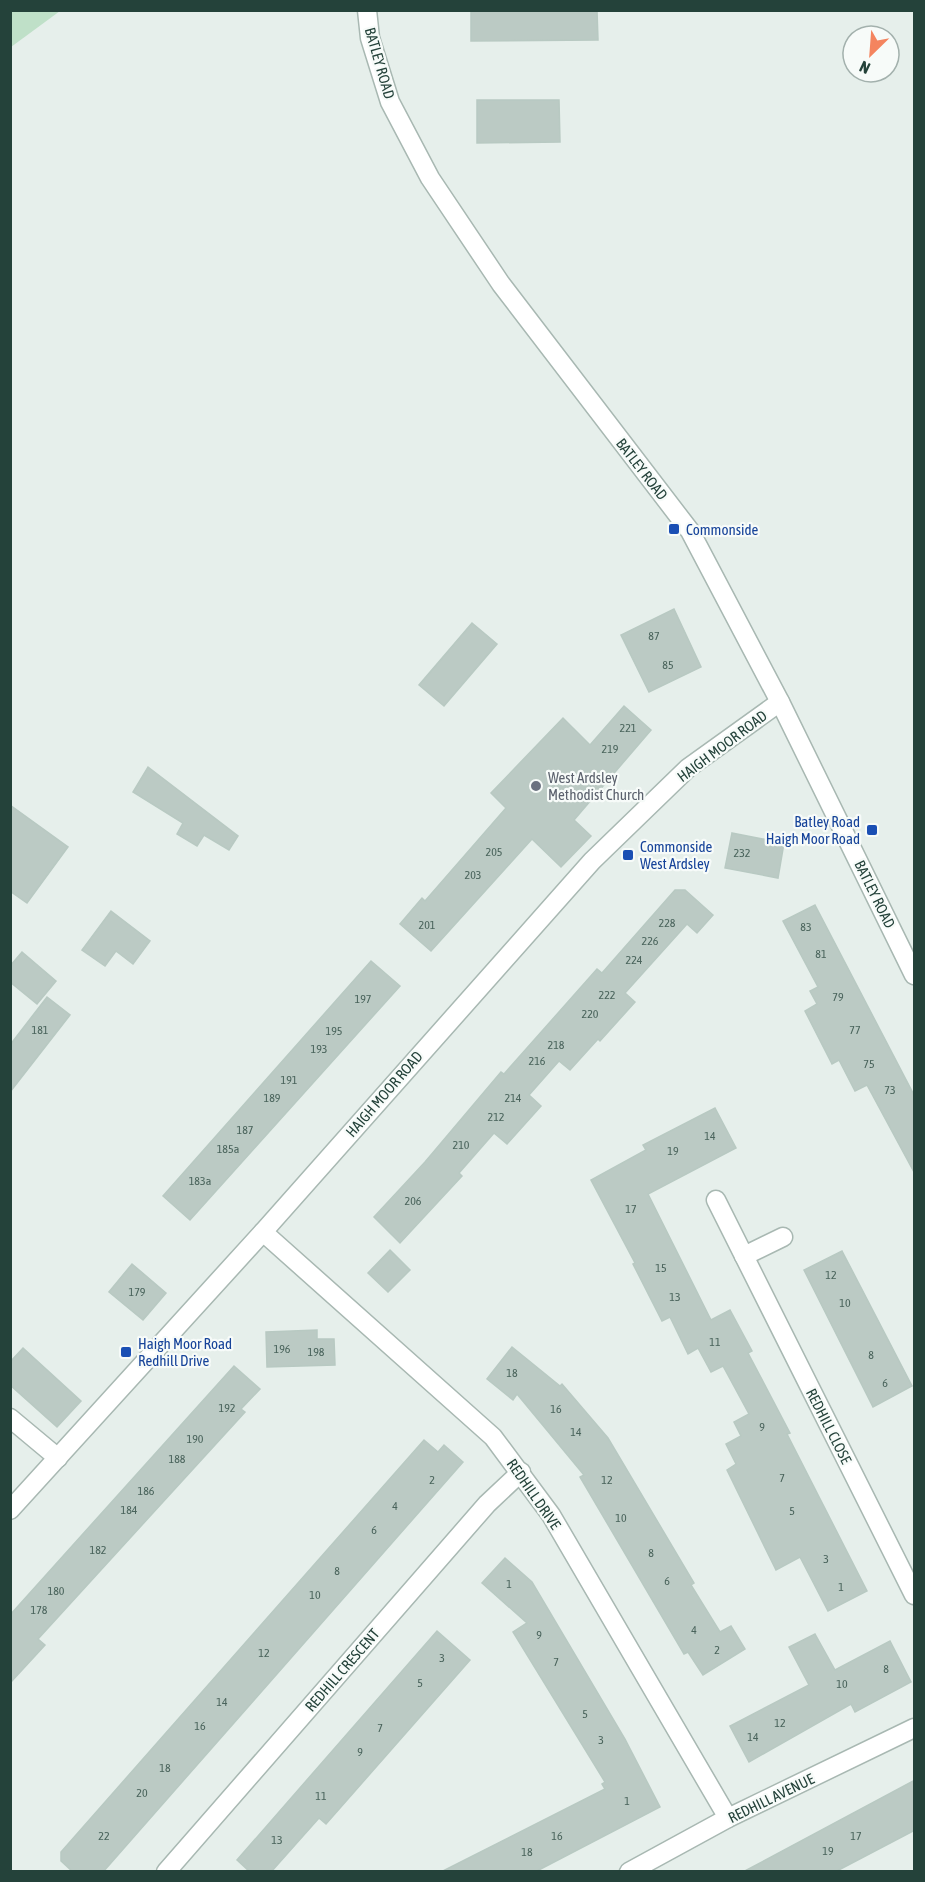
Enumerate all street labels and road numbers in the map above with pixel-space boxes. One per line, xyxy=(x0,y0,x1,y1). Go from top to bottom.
street label: BATLEY ROAD xyxy=(362,25,398,101)
street label: BATLEY ROAD xyxy=(613,435,671,503)
street label: HAIGH MOOR ROAD xyxy=(674,707,770,785)
street label: BATLEY ROAD xyxy=(851,857,899,931)
street label: HAIGH MOOR ROAD xyxy=(342,1048,426,1140)
street label: REDHILL CLOSE xyxy=(803,1386,856,1467)
street label: REDHILL DRIVE xyxy=(504,1456,565,1533)
street label: REDHILL CRESCENT xyxy=(301,1625,383,1715)
street label: REDHILL AVENUE xyxy=(725,1770,817,1826)

